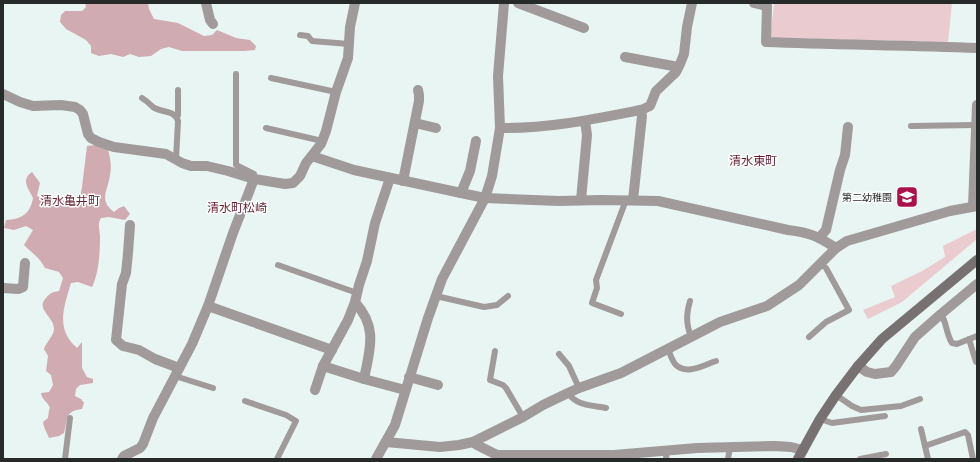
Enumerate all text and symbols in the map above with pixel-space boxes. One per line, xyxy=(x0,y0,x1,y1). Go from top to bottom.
district label: 清水東町 xyxy=(729,152,777,169)
school or university icon: 第二幼稚園 xyxy=(894,184,920,210)
place label: 第二幼稚園 xyxy=(842,190,892,204)
district label: 清水亀井町 xyxy=(40,192,100,209)
district label: 清水町松崎 xyxy=(207,199,267,216)

